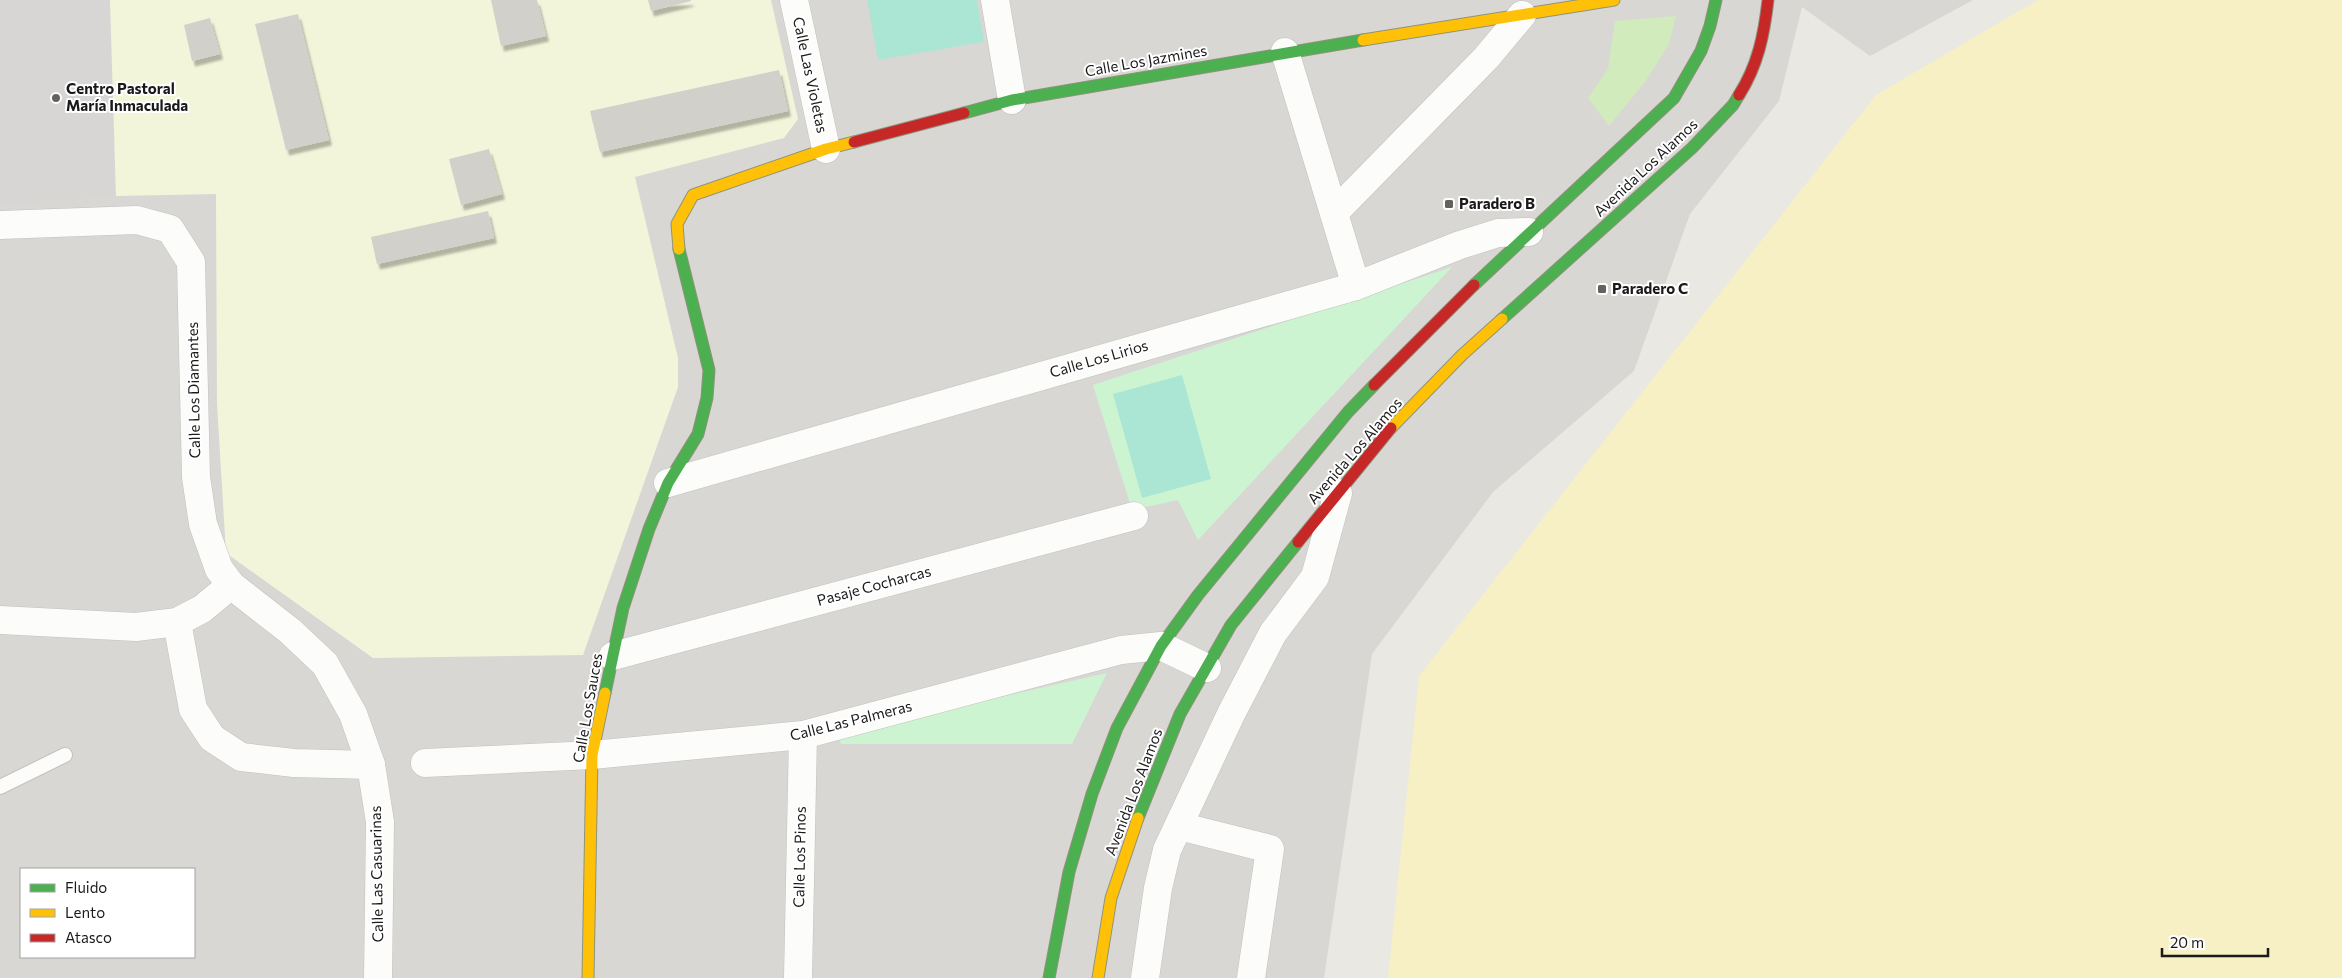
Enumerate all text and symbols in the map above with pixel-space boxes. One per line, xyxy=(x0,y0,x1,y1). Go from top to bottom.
street label: Calle Las Violetas xyxy=(790,15,832,135)
street label: Calle Los Jazmines xyxy=(1083,40,1208,80)
place label: Centro Pastoral María Inmaculada xyxy=(66,79,188,114)
marker: Centro Pastoral María Inmaculada xyxy=(50,92,62,104)
street label: Avenida Los Alamos xyxy=(1590,115,1701,220)
place label: Paradero B xyxy=(1459,194,1535,212)
marker: Paradero B xyxy=(1443,198,1455,210)
place label: Paradero C xyxy=(1612,279,1688,297)
marker: Paradero C xyxy=(1596,283,1608,295)
street label: Calle Los Diamantes xyxy=(183,321,203,459)
street label: Calle Los Lirios xyxy=(1047,335,1150,381)
street label: Avenida Los Alamos xyxy=(1303,393,1405,507)
street label: Pasaje Cocharcas xyxy=(815,561,933,609)
street label: Calle Los Sauces xyxy=(569,652,606,764)
street label: Calle Las Palmeras xyxy=(788,696,914,744)
street label: Avenida Los Alamos xyxy=(1101,725,1166,858)
street label: Calle Las Casuarinas xyxy=(366,805,386,943)
street label: Calle Los Pinos xyxy=(789,806,809,908)
legend xyxy=(20,868,195,958)
text: Fluido xyxy=(65,878,107,896)
text: Lento xyxy=(65,903,105,921)
scale bar xyxy=(2162,926,2268,958)
text: Atasco xyxy=(65,928,112,946)
text: 20 m xyxy=(2170,933,2204,951)

